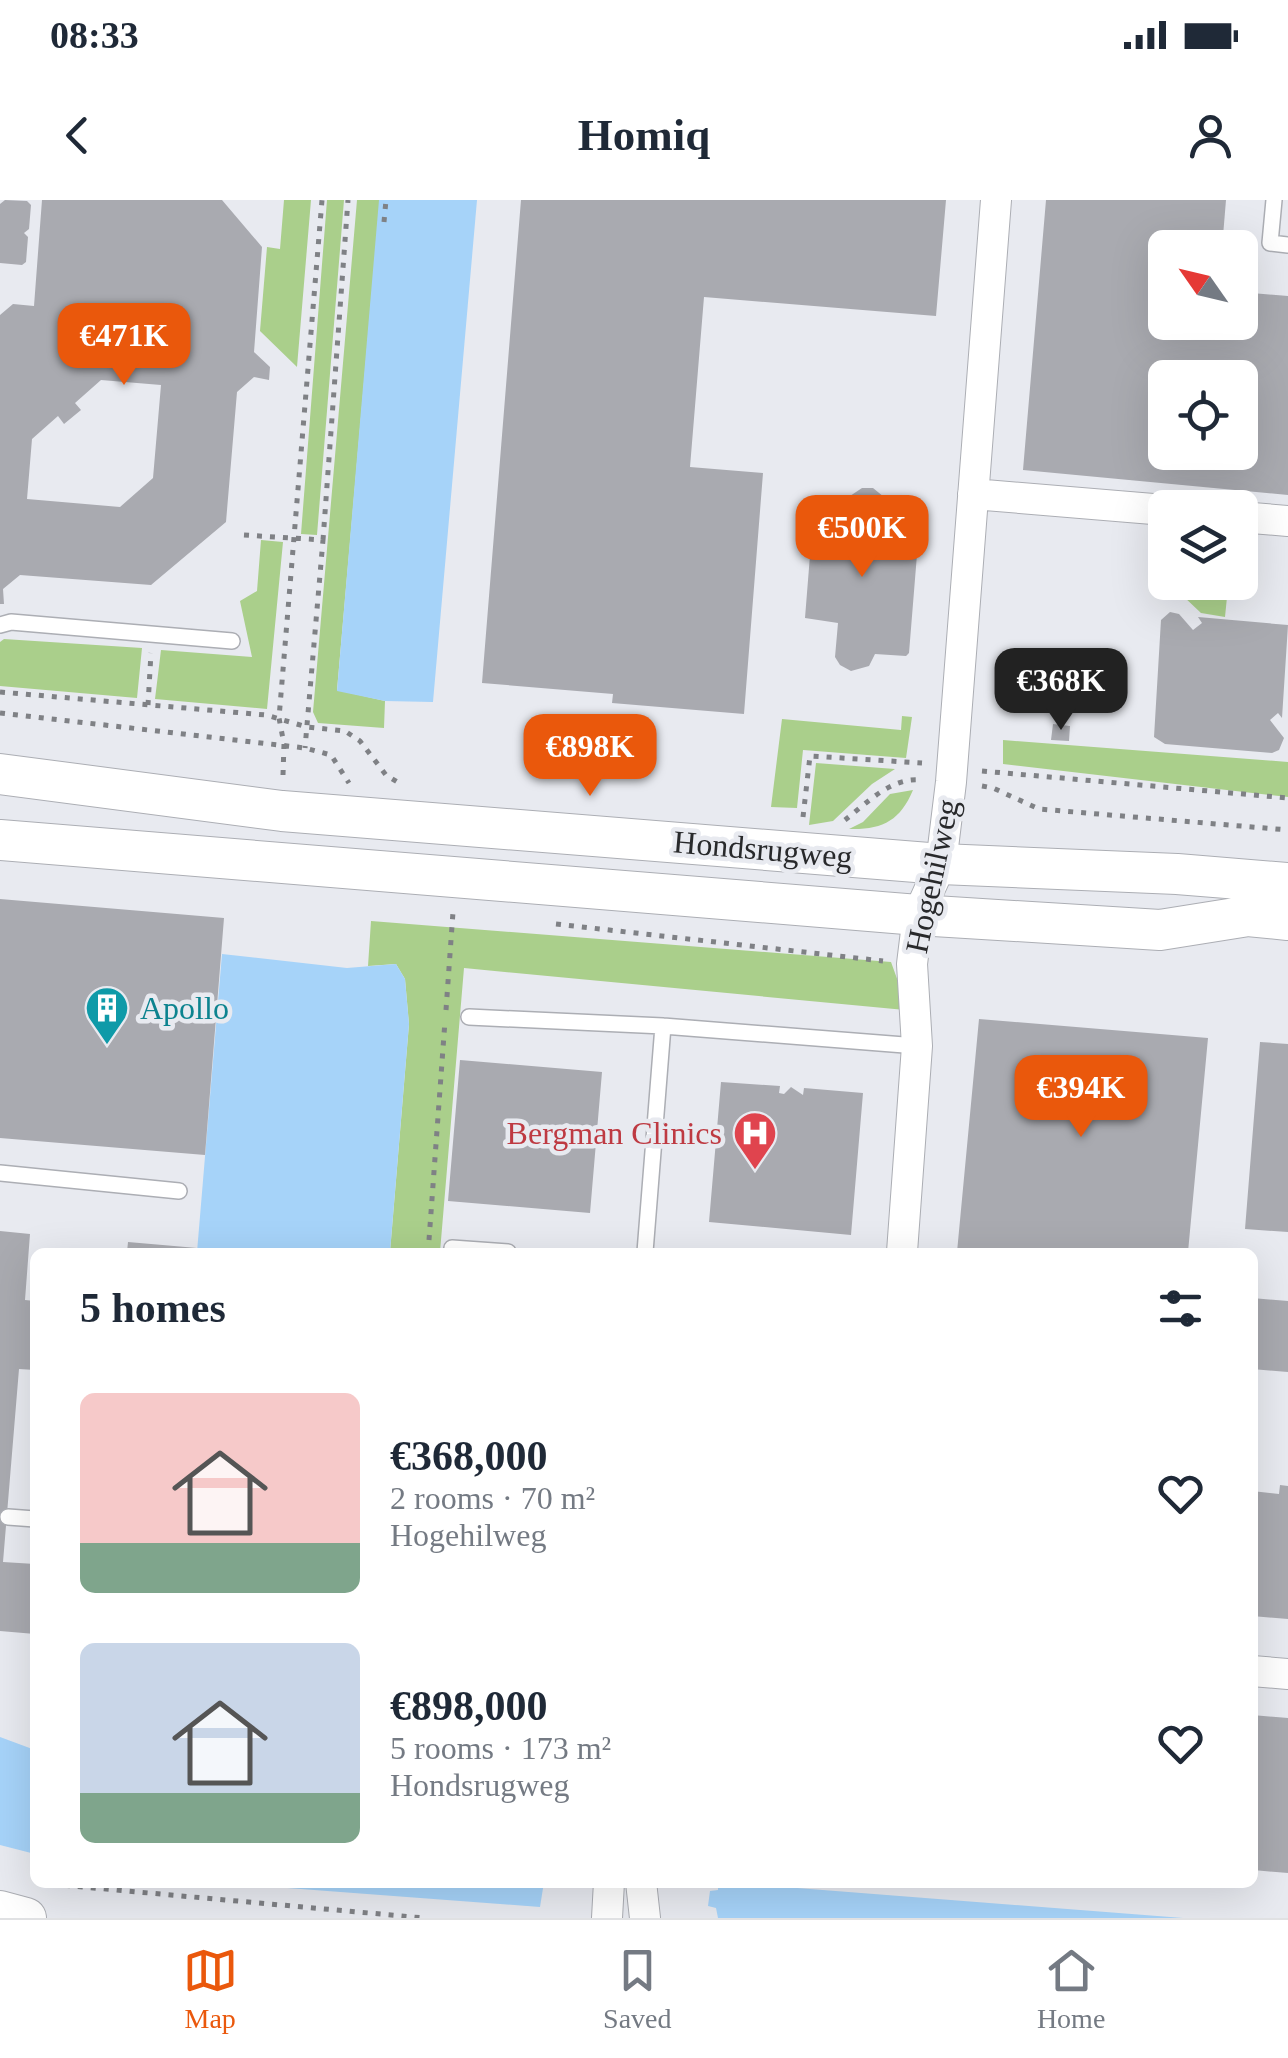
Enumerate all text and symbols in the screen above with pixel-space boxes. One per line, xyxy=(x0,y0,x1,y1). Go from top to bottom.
text: 08:33 xyxy=(50,14,139,56)
icon: back xyxy=(50,108,105,163)
icon: person xyxy=(1183,108,1238,163)
text: Homiq xyxy=(578,110,710,160)
north arrow xyxy=(1148,230,1258,340)
map controls xyxy=(1148,230,1258,600)
pin: €471K xyxy=(54,303,194,388)
text: €471K xyxy=(80,317,168,353)
button: locate xyxy=(1148,360,1258,470)
button: layers xyxy=(1148,490,1258,600)
pin: €500K xyxy=(792,495,932,580)
text: €500K xyxy=(818,509,906,545)
pin: €368K xyxy=(991,648,1131,733)
text: €368K xyxy=(1017,662,1105,698)
pin: €898K xyxy=(520,714,660,799)
text: €898K xyxy=(546,728,634,764)
street label: Hogehilweg xyxy=(898,796,966,956)
street label: Hondsrugweg xyxy=(672,823,854,875)
building icon: Apollo xyxy=(84,985,130,1046)
place label: Apollo xyxy=(140,990,229,1026)
pin: €394K xyxy=(1011,1055,1151,1140)
text: €394K xyxy=(1037,1069,1125,1105)
hospital icon: Bergman Clinics xyxy=(732,1110,778,1171)
place label: Bergman Clinics xyxy=(507,1115,722,1151)
icon: filters xyxy=(1153,1281,1208,1336)
text: 5 homes xyxy=(80,1285,226,1331)
icon: home xyxy=(160,1433,280,1553)
text: €368,000 xyxy=(390,1433,548,1479)
icon: heart xyxy=(1153,1466,1208,1521)
text: 2 rooms · 70 m² xyxy=(390,1480,595,1516)
text: Hogehilweg xyxy=(390,1517,546,1553)
icon: home xyxy=(160,1683,280,1803)
text: €898,000 xyxy=(390,1683,548,1729)
icon: heart xyxy=(1153,1716,1208,1771)
text: 5 rooms · 173 m² xyxy=(390,1730,611,1766)
text: Hondsrugweg xyxy=(390,1767,570,1803)
tab: Map xyxy=(183,1943,238,2035)
tab: Saved xyxy=(603,1943,672,2035)
tab: Home xyxy=(1037,1943,1105,2035)

